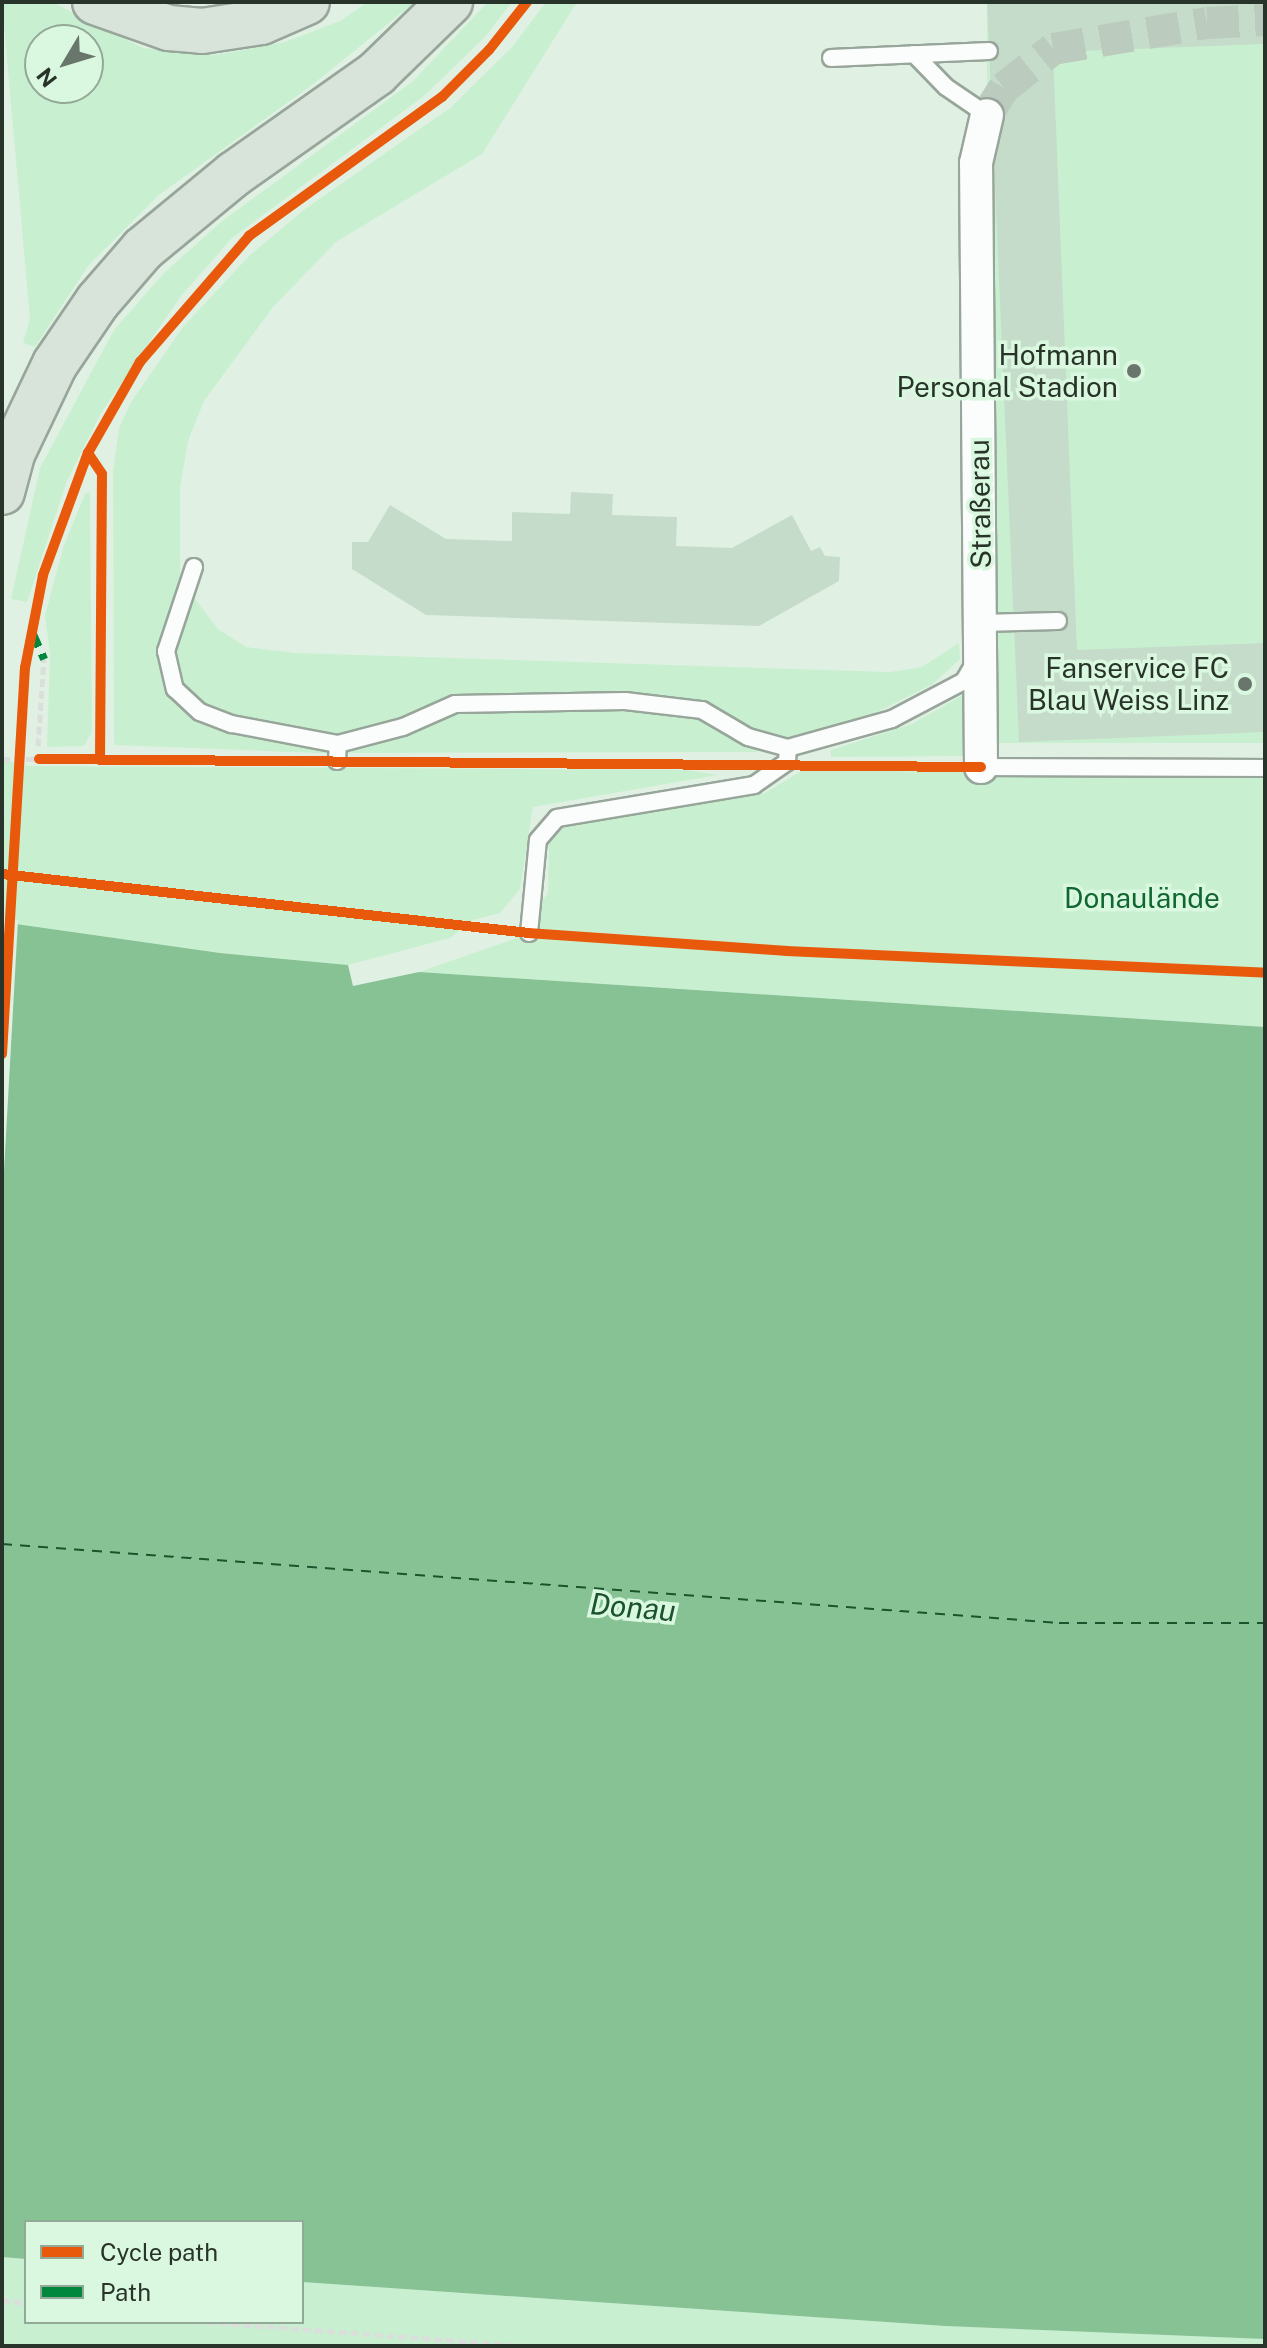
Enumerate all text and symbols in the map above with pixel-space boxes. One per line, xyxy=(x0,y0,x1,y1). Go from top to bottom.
north arrow xyxy=(24,24,104,104)
text: N xyxy=(31,63,62,92)
place label: Hofmann Personal Stadion xyxy=(897,338,1118,404)
marker: Hofmann Personal Stadion xyxy=(1125,362,1143,380)
street label: Straßerau xyxy=(962,439,998,569)
place label: Fanservice FC Blau Weiss Linz xyxy=(1027,651,1229,717)
marker: Fanservice FC Blau Weiss Linz xyxy=(1236,675,1254,693)
park label: Donaulände xyxy=(1064,881,1220,915)
water label: Donau xyxy=(589,1585,677,1629)
legend xyxy=(24,2220,304,2324)
text: Cycle path xyxy=(100,2238,218,2266)
text: Path xyxy=(100,2278,151,2306)

